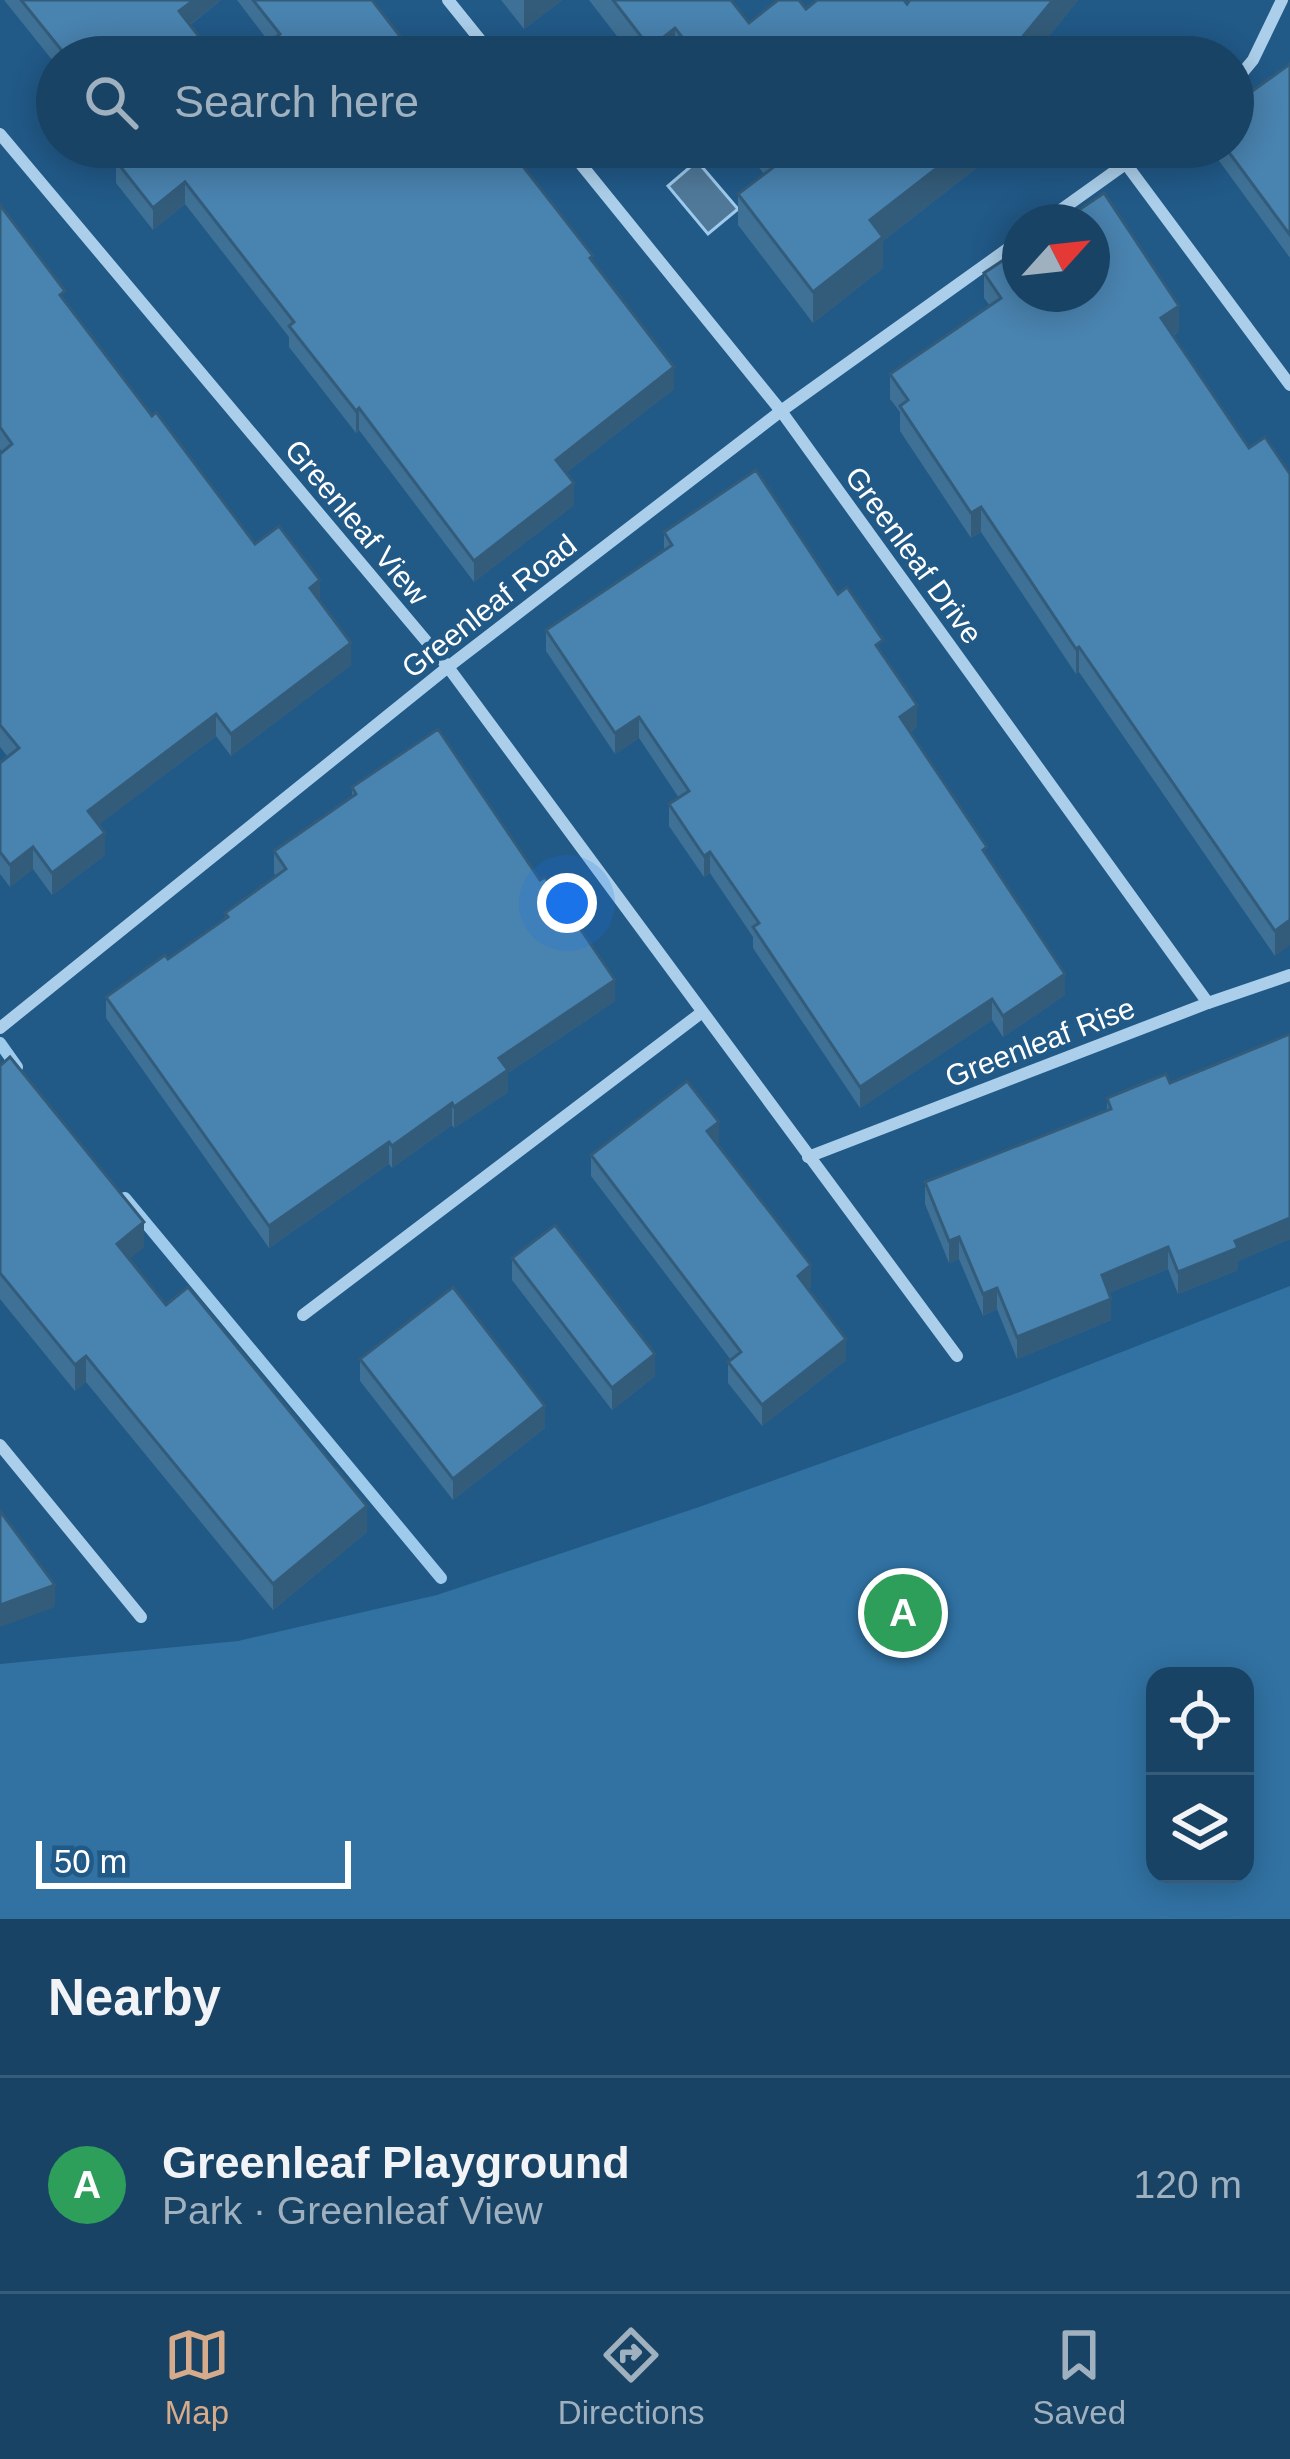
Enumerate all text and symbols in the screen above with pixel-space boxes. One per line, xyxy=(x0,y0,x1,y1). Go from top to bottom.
search box xyxy=(36,36,1254,168)
icon: search xyxy=(78,69,144,135)
text: Search here xyxy=(174,76,419,127)
north arrow xyxy=(1002,204,1110,312)
street label: Greenleaf View xyxy=(279,433,436,611)
street label: Greenleaf Drive xyxy=(839,460,989,650)
street label: Greenleaf Road xyxy=(395,528,583,684)
your location xyxy=(537,873,597,933)
street label: Greenleaf Rise xyxy=(941,991,1139,1093)
pin: A xyxy=(864,1568,942,1658)
map controls xyxy=(1146,1667,1254,1883)
button: locate xyxy=(1146,1667,1254,1775)
button: layers xyxy=(1146,1775,1254,1883)
scale bar xyxy=(36,1835,351,1888)
text: 50 m xyxy=(54,1843,127,1880)
text: Nearby xyxy=(48,1969,221,2026)
text: Greenleaf Playground xyxy=(162,2137,630,2188)
text: A xyxy=(73,2163,101,2206)
text: 120 m xyxy=(1134,2163,1242,2206)
text: Park · Greenleaf View xyxy=(162,2189,543,2232)
tab: Map xyxy=(164,2322,230,2432)
tab: Directions xyxy=(558,2322,705,2432)
tab: Saved xyxy=(1032,2322,1126,2432)

